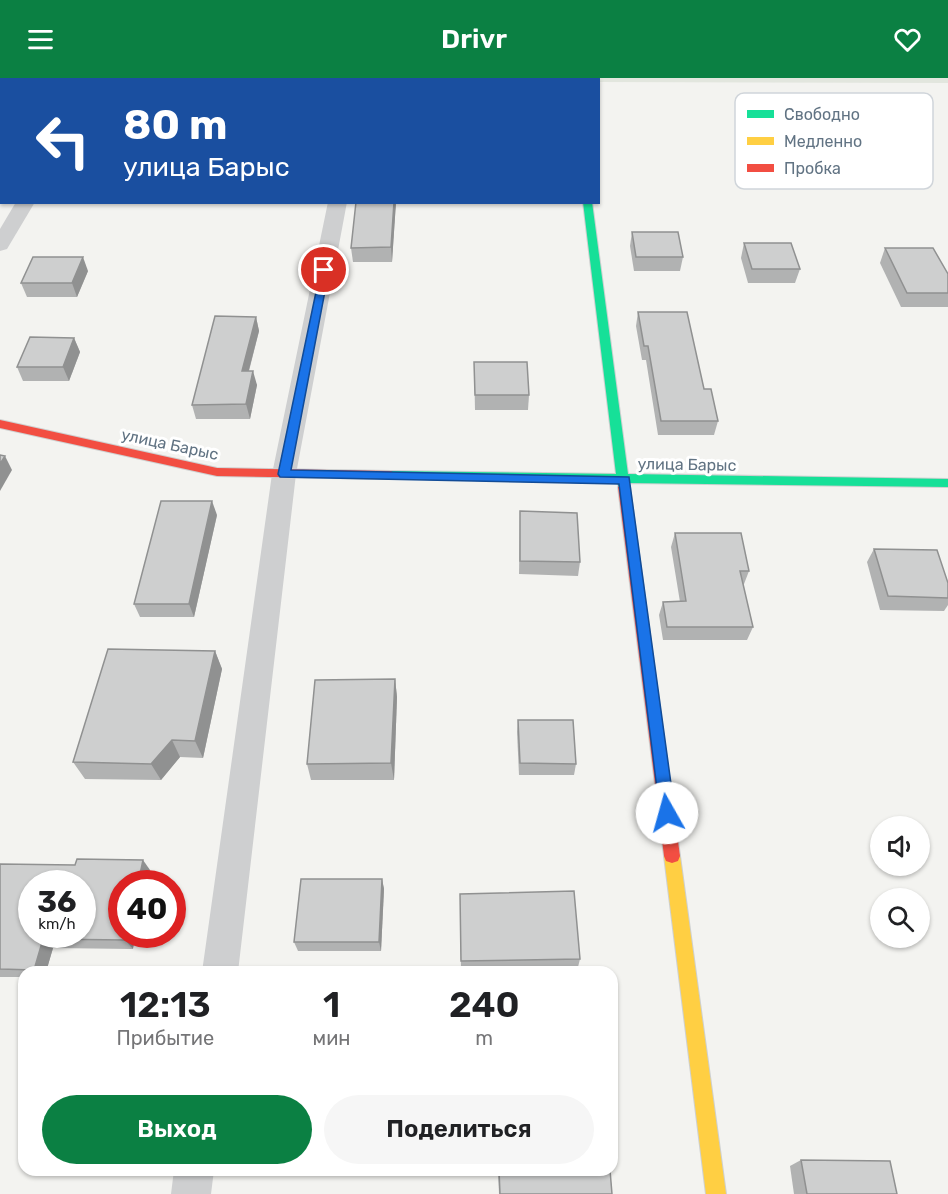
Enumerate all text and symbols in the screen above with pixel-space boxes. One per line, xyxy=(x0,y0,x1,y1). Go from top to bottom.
icon: menu xyxy=(24,23,57,56)
text: Drivr xyxy=(441,23,507,55)
icon: heart xyxy=(891,23,924,56)
legend xyxy=(735,93,933,189)
text: 80 m xyxy=(123,100,227,150)
icon: left xyxy=(24,102,102,180)
text: Свободно xyxy=(784,105,860,124)
text: Медленно xyxy=(784,132,862,151)
text: улица Барыс xyxy=(123,151,290,183)
text: Пробка xyxy=(784,159,841,178)
pin xyxy=(298,244,349,295)
icon: arrive xyxy=(307,253,340,286)
street label: улица Барыс xyxy=(120,425,220,464)
street label: улица Барыс xyxy=(637,454,737,475)
position arrow xyxy=(635,781,699,845)
map controls xyxy=(870,816,930,948)
button: sound xyxy=(870,816,930,876)
speed limit sign: 40 xyxy=(108,870,186,948)
text: 36 xyxy=(37,884,77,920)
button: search xyxy=(870,888,930,948)
text: km/h xyxy=(38,915,76,933)
text: 12:13 xyxy=(120,983,211,1026)
text: 1 xyxy=(323,983,340,1026)
text: 240 xyxy=(449,983,520,1026)
text: Прибытие xyxy=(116,1026,214,1050)
text: мин xyxy=(313,1026,351,1050)
text: m xyxy=(475,1026,493,1050)
button: Выход xyxy=(42,1095,312,1164)
button: Поделиться xyxy=(324,1095,594,1164)

